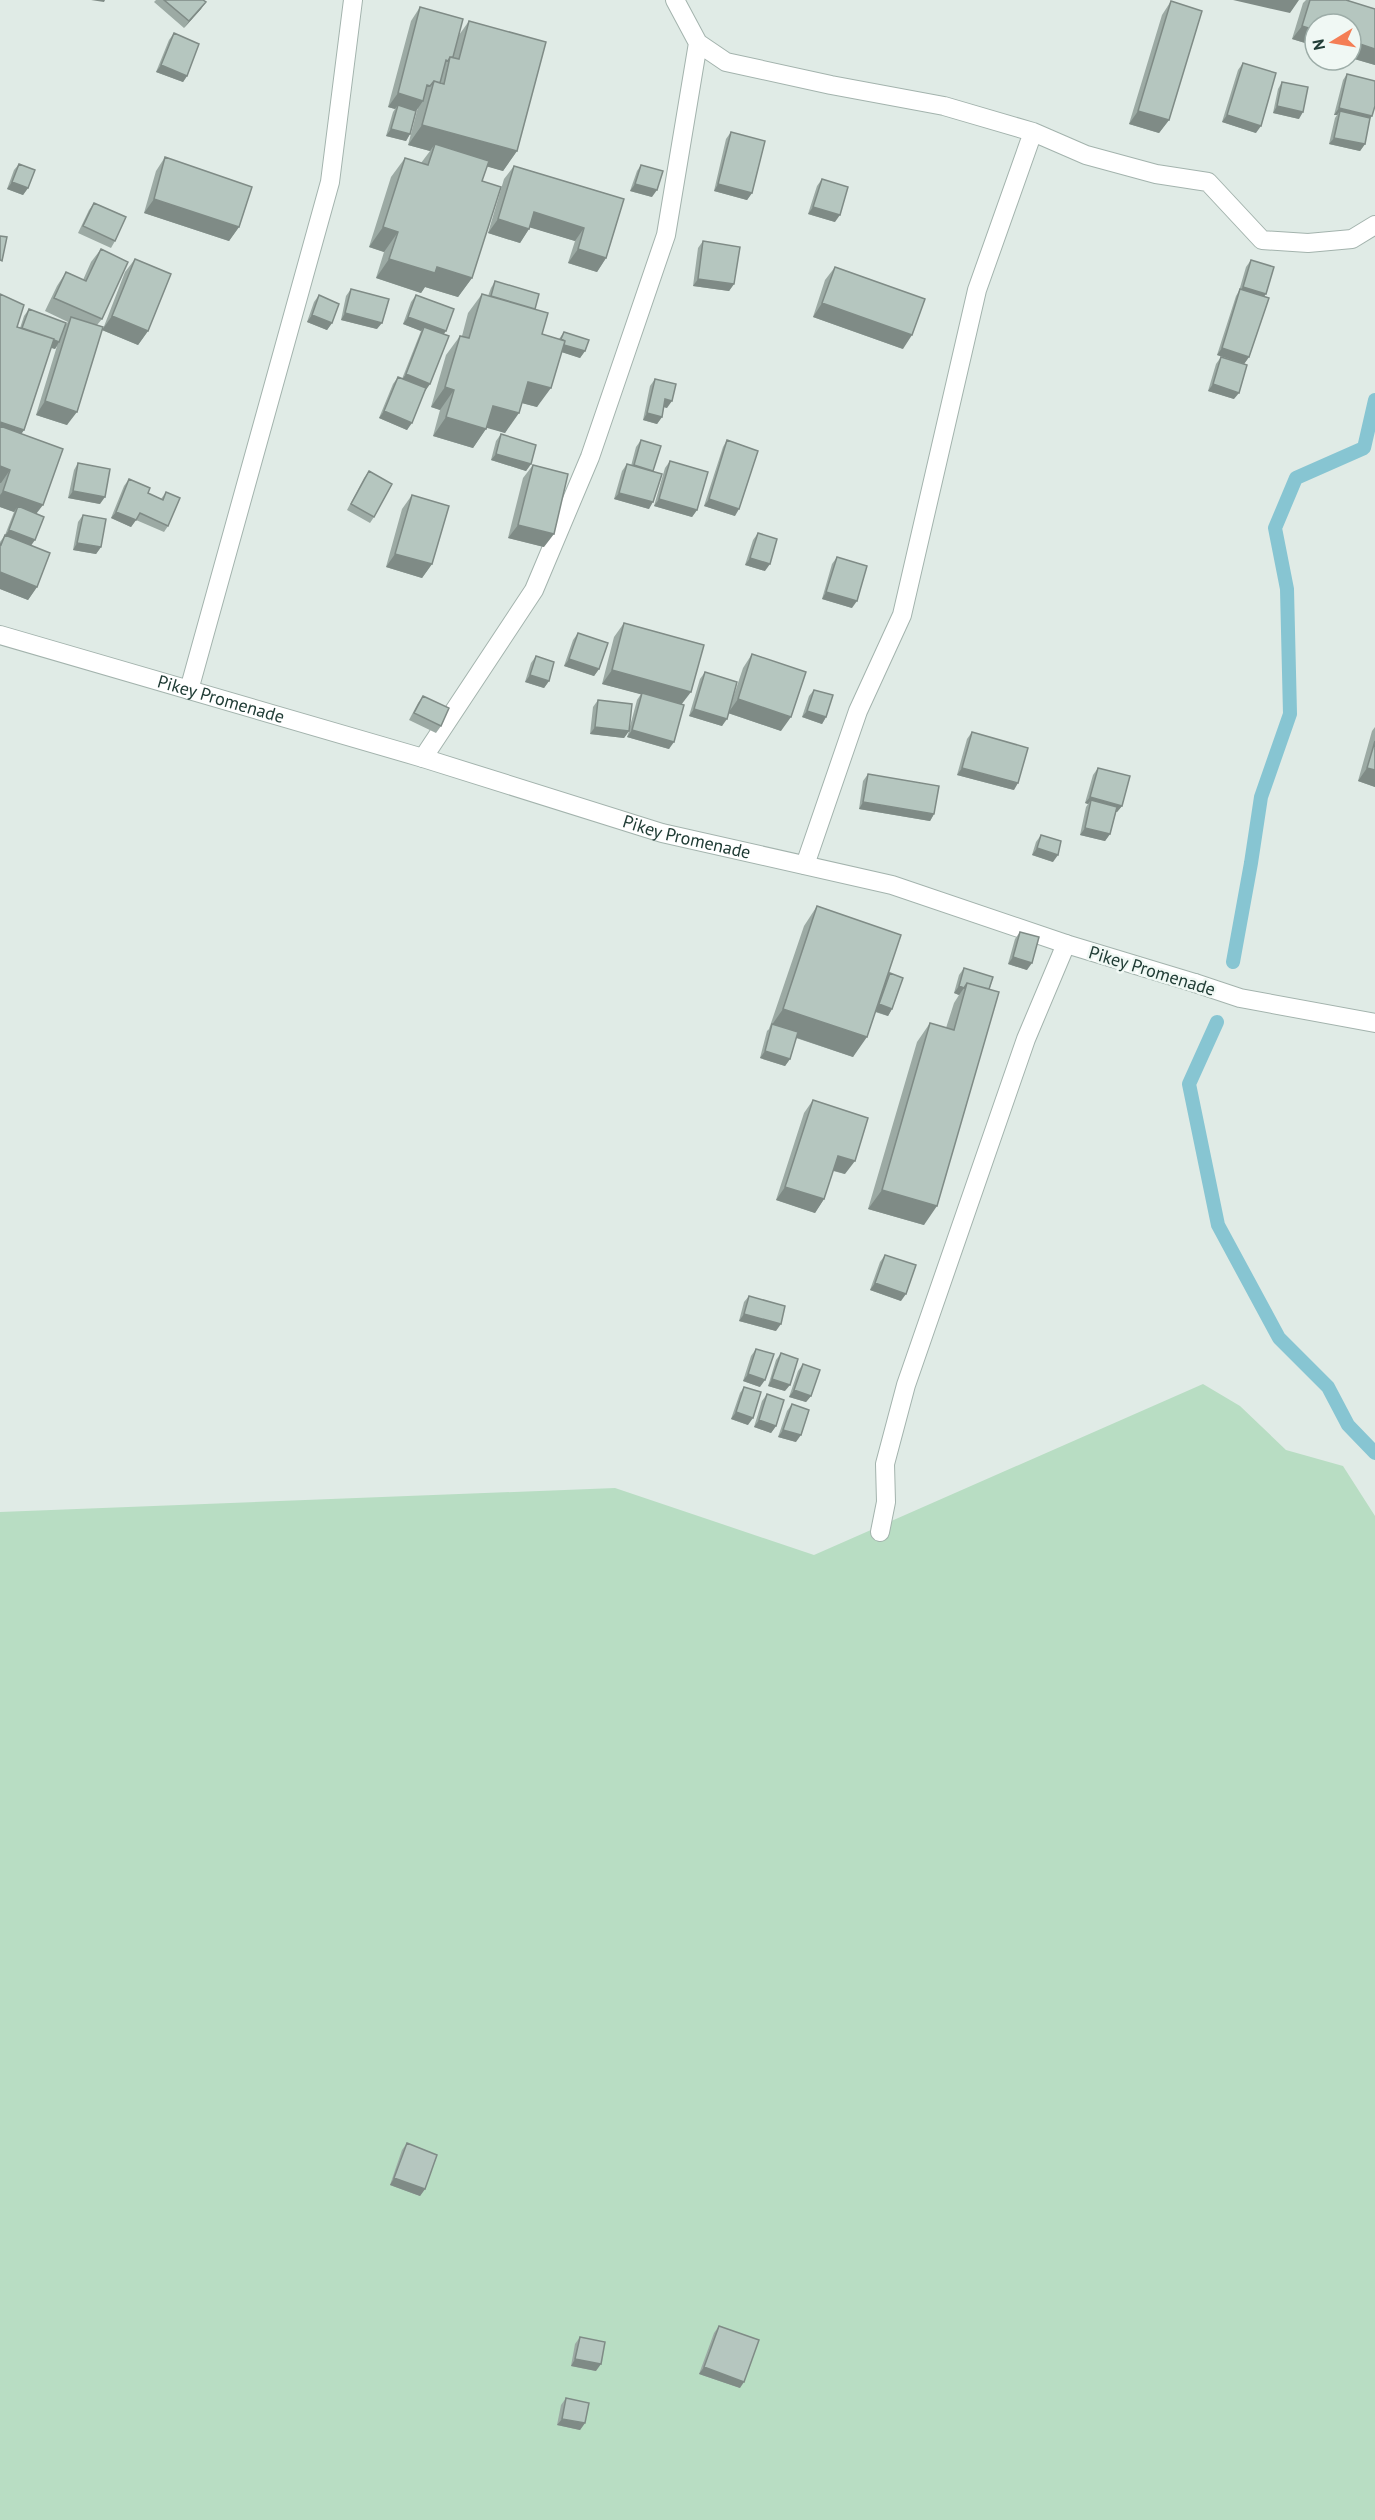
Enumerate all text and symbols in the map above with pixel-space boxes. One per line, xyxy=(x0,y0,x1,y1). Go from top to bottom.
north arrow xyxy=(1303,12,1363,72)
text: N xyxy=(1307,38,1329,52)
street label: Pikey Promenade xyxy=(155,669,287,728)
street label: Pikey Promenade xyxy=(620,809,753,864)
street label: Pikey Promenade xyxy=(1086,940,1218,1001)

